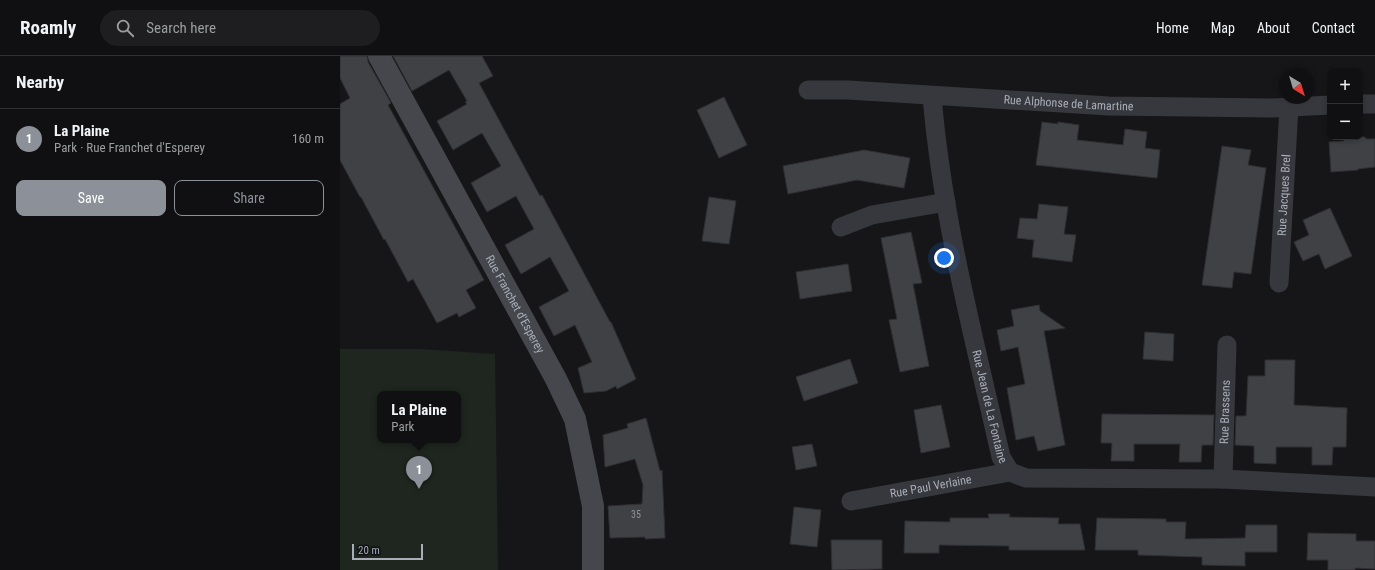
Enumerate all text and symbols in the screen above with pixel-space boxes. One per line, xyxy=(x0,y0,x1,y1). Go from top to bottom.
search box xyxy=(100,10,380,46)
text: Roamly xyxy=(20,16,76,39)
icon: search xyxy=(114,17,136,39)
text: Search here xyxy=(146,19,216,37)
text: Home xyxy=(1156,20,1189,36)
text: Map xyxy=(1211,20,1235,36)
text: About xyxy=(1257,20,1290,36)
text: Contact xyxy=(1312,20,1355,36)
north arrow xyxy=(1279,68,1315,104)
map controls xyxy=(1327,68,1363,140)
button: + xyxy=(1327,68,1363,104)
text: Nearby xyxy=(16,72,64,92)
street label: Rue Alphonse de Lamartine xyxy=(1003,93,1134,113)
button: − xyxy=(1327,104,1363,140)
text: La Plaine xyxy=(54,122,109,140)
text: 1 xyxy=(26,131,32,146)
text: 160 m xyxy=(292,131,324,146)
text: Park · Rue Franchet d'Esperey xyxy=(54,140,205,155)
street label: Rue Jacques Brel xyxy=(1275,154,1293,236)
button: Save xyxy=(16,180,166,216)
button: Share xyxy=(174,180,324,216)
your location xyxy=(934,248,954,268)
street label: Rue Franchet d'Esperey xyxy=(483,253,547,356)
street label: Rue Jean de La Fontaine xyxy=(969,348,1010,466)
street label: Rue Brassens xyxy=(1217,380,1233,444)
popup xyxy=(377,391,461,443)
text: La Plaine xyxy=(391,401,447,419)
text: Park xyxy=(391,419,414,434)
pin: 1 xyxy=(406,456,432,489)
street label: Rue Paul Verlaine xyxy=(889,472,973,501)
house number: 35 xyxy=(631,509,641,520)
scale bar xyxy=(352,542,423,561)
text: 20 m xyxy=(358,544,380,557)

